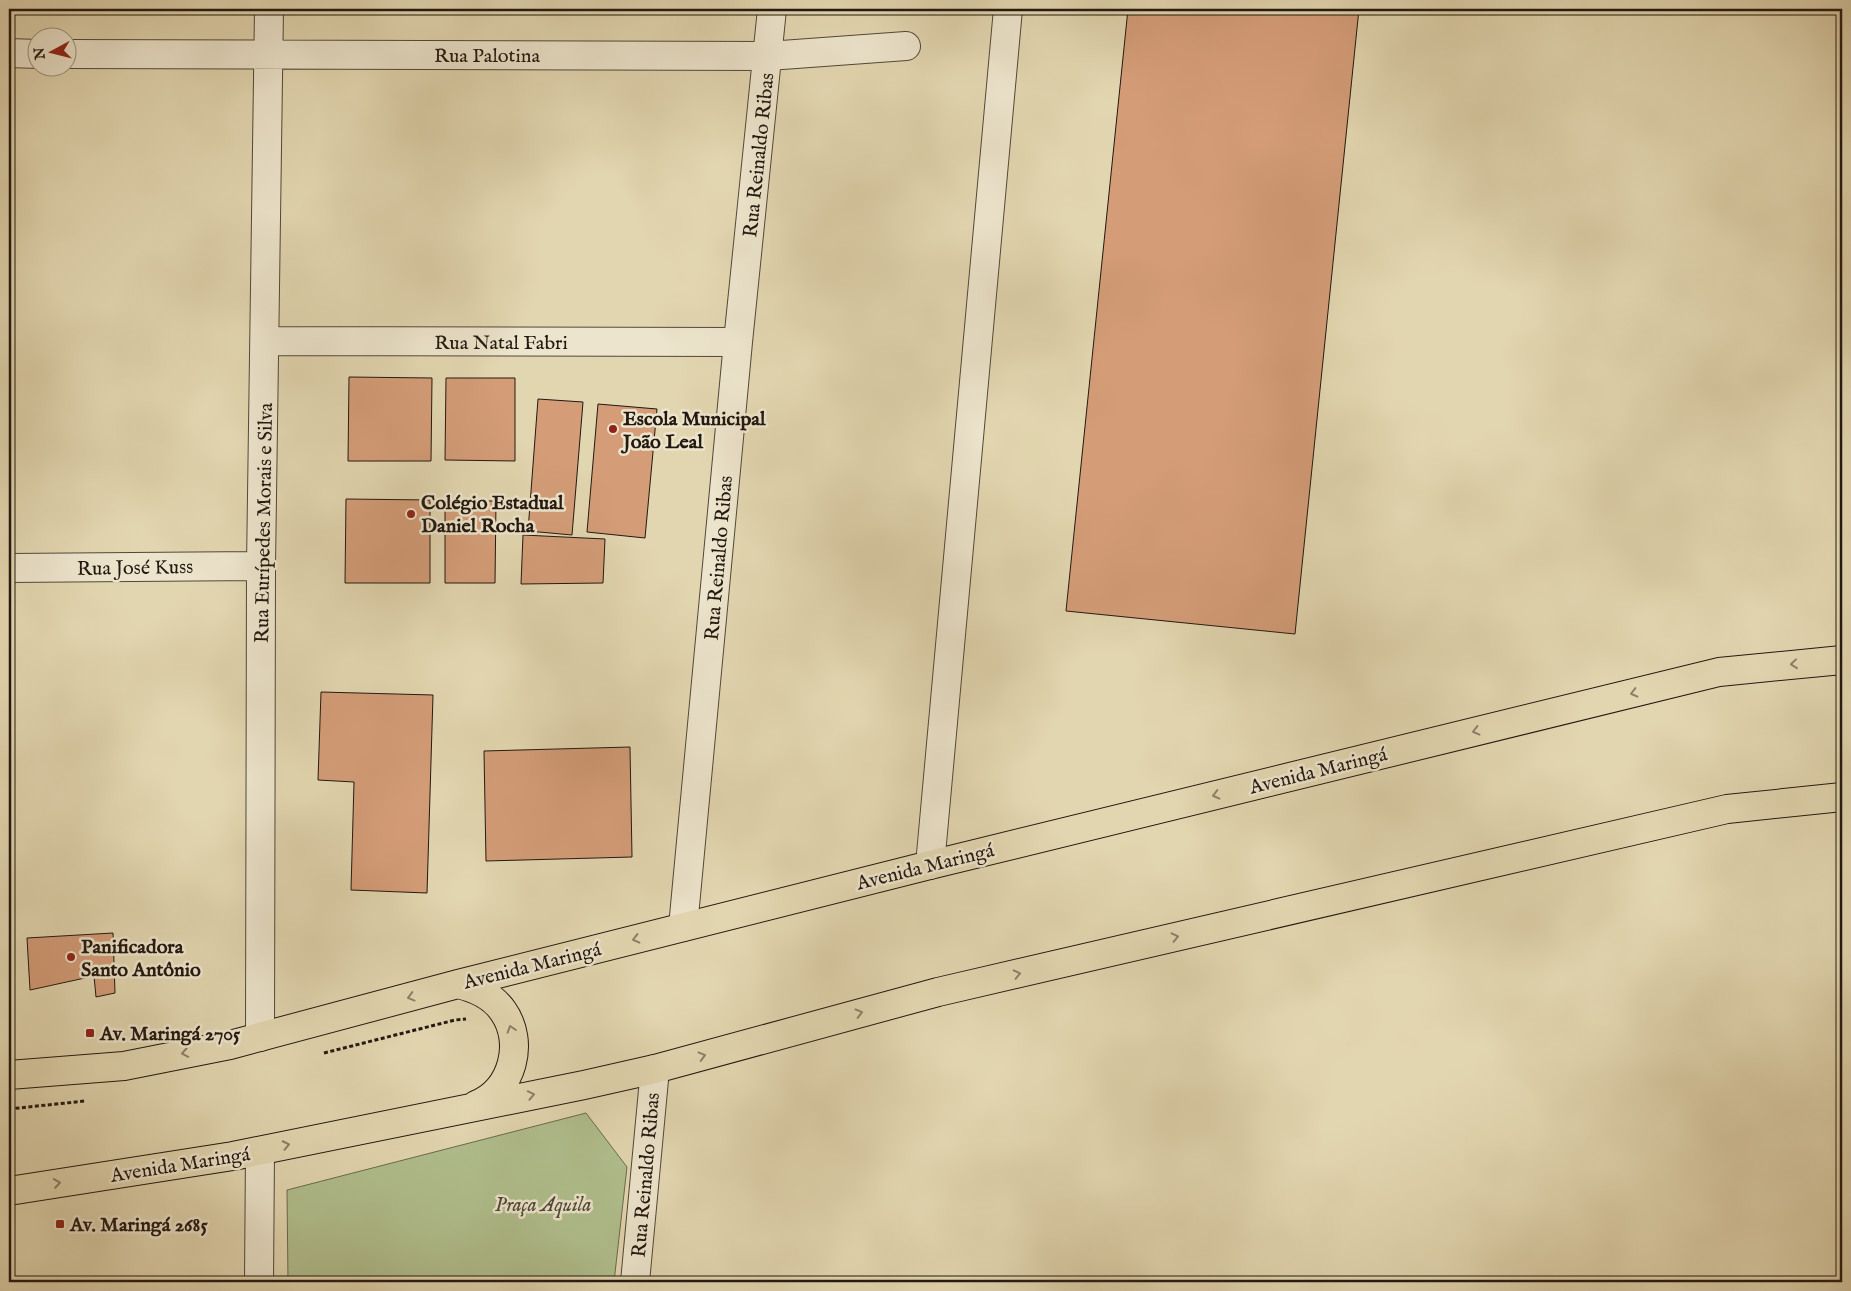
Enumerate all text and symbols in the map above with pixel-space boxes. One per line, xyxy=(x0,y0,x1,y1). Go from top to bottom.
north arrow xyxy=(28,28,78,78)
street label: Rua Palotina xyxy=(434,44,540,69)
text: N xyxy=(30,46,50,62)
street label: Rua Reinaldo Ribas xyxy=(738,72,781,239)
street label: Rua Natal Fabri xyxy=(434,331,568,356)
street label: Rua Eurípedes Morais e Silva xyxy=(250,402,279,643)
place label: Escola Municipal João Leal xyxy=(620,407,766,455)
marker: Escola Municipal João Leal xyxy=(607,423,619,435)
street label: Rua Reinaldo Ribas xyxy=(700,475,739,642)
place label: Colégio Estadual Daniel Rocha xyxy=(421,491,564,539)
marker: Colégio Estadual Daniel Rocha xyxy=(405,508,417,520)
street label: Rua José Kuss xyxy=(77,555,193,582)
one-way arrow xyxy=(1789,659,1797,670)
one-way arrow xyxy=(1630,687,1639,698)
one-way arrow xyxy=(1472,725,1481,736)
street label: Avenida Maringá xyxy=(1246,742,1390,801)
one-way arrow xyxy=(1212,789,1221,800)
street label: Avenida Maringá xyxy=(853,838,997,897)
one-way arrow xyxy=(1170,932,1179,943)
one-way arrow xyxy=(631,933,640,944)
place label: Panificadora Santo Antônio xyxy=(81,935,201,983)
street label: Avenida Maringá xyxy=(460,937,604,996)
marker: Panificadora Santo Antônio xyxy=(65,951,77,963)
one-way arrow xyxy=(1012,969,1021,980)
one-way arrow xyxy=(407,991,415,1001)
one-way arrow xyxy=(855,1009,863,1019)
place label: Av. Maringá 2705 xyxy=(99,1022,241,1047)
one-way arrow xyxy=(507,1025,517,1034)
marker: Av. Maringá 2705 xyxy=(84,1027,96,1039)
one-way arrow xyxy=(181,1048,190,1058)
one-way arrow xyxy=(698,1051,706,1061)
one-way arrow xyxy=(527,1091,536,1101)
street label: Rua Reinaldo Ribas xyxy=(627,1092,666,1259)
one-way arrow xyxy=(282,1141,291,1151)
street label: Avenida Maringá xyxy=(108,1142,252,1189)
one-way arrow xyxy=(53,1179,61,1189)
park label: Praça Aquila xyxy=(495,1193,591,1218)
place label: Av. Maringá 2685 xyxy=(69,1213,208,1238)
marker: Av. Maringá 2685 xyxy=(54,1218,66,1230)

